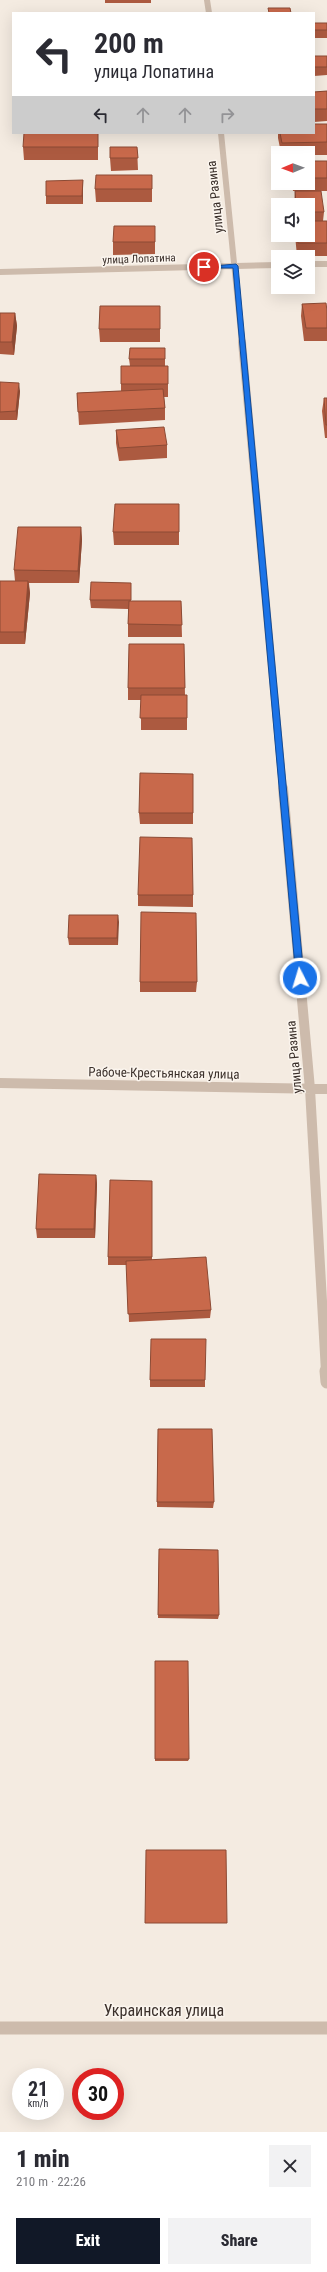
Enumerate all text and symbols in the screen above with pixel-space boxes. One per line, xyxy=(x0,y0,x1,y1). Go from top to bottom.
text: 200 m xyxy=(94,27,164,60)
icon: left xyxy=(28,28,80,80)
text: улица Лопатина xyxy=(94,61,214,82)
icon: left xyxy=(90,104,112,126)
icon: ahead xyxy=(132,104,154,126)
icon: ahead xyxy=(174,104,196,126)
icon: right xyxy=(216,104,238,126)
north arrow xyxy=(271,146,315,190)
map controls xyxy=(271,146,315,294)
street label: улица Разина xyxy=(204,160,226,234)
button: sound xyxy=(271,198,315,242)
pin xyxy=(187,250,221,284)
button: layers xyxy=(271,250,315,294)
street label: улица Лопатина xyxy=(102,251,176,267)
icon: arrive xyxy=(193,256,215,278)
position arrow xyxy=(279,957,321,999)
street label: улица Разина xyxy=(283,1020,305,1094)
street label: Рабоче-Крестьянская улица xyxy=(88,1064,240,1082)
street label: Украинская улица xyxy=(104,2001,224,2020)
speed limit sign: 30 xyxy=(72,2068,124,2120)
text: 21 xyxy=(28,2077,48,2101)
text: km/h xyxy=(28,2098,48,2109)
text: 1 min xyxy=(16,2145,70,2173)
button: close xyxy=(269,2145,311,2187)
text: 210 m · 22:26 xyxy=(16,2174,86,2189)
button: Exit xyxy=(16,2218,160,2264)
button: Share xyxy=(168,2218,311,2264)

